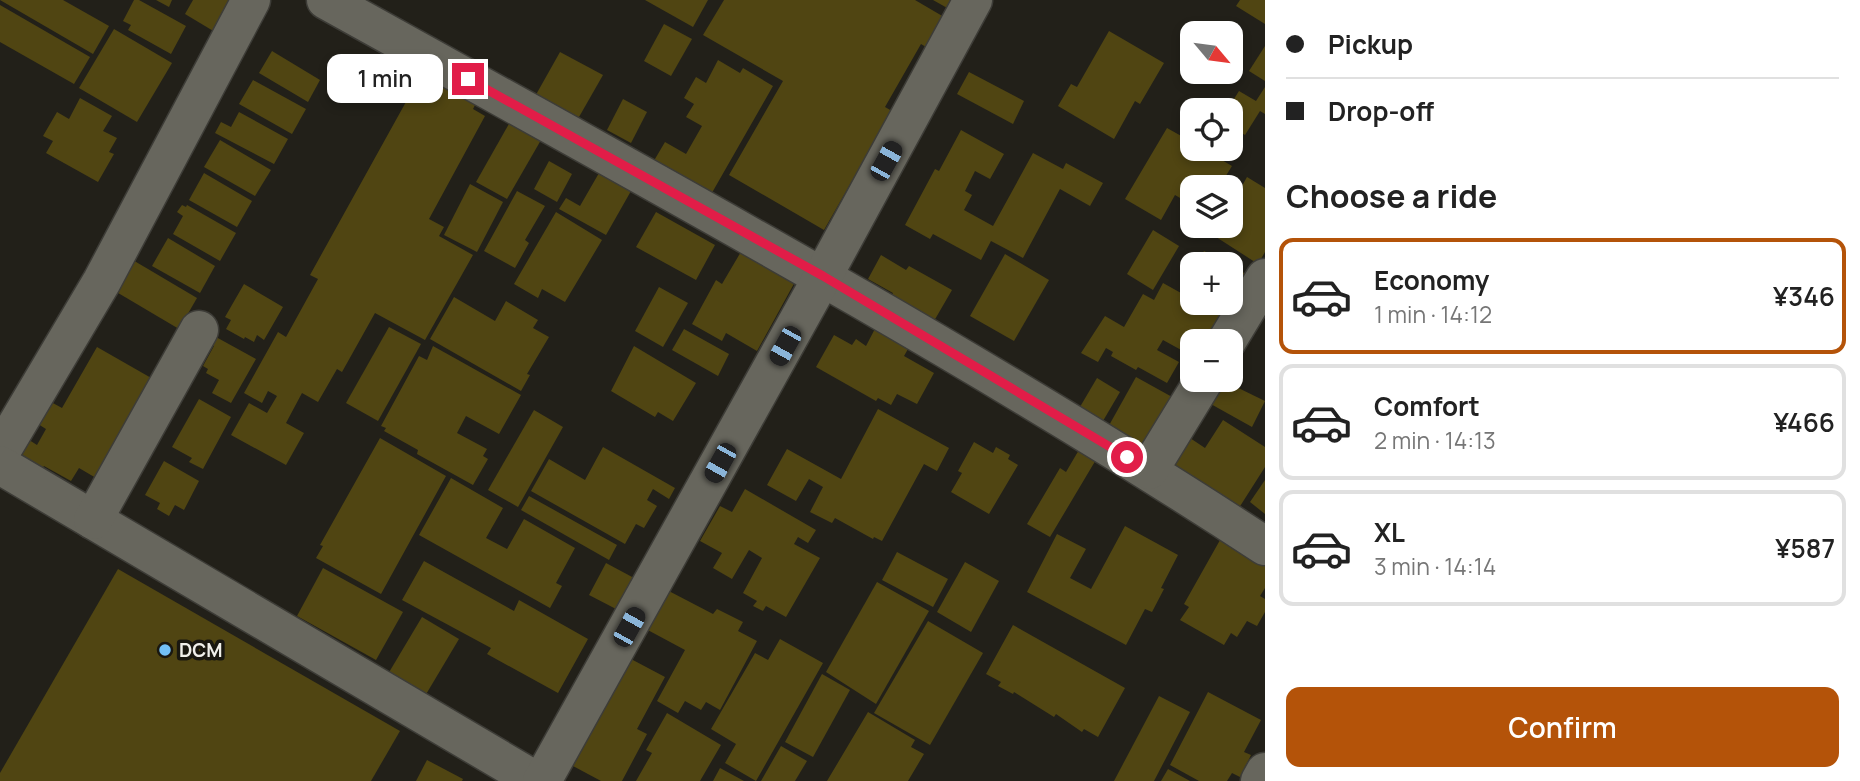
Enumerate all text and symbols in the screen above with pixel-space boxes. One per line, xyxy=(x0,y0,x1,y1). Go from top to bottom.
north arrow xyxy=(1180,21,1242,84)
map controls xyxy=(1180,21,1243,392)
text: Pickup xyxy=(1328,26,1413,62)
callout: 1 min xyxy=(328,55,444,104)
text: 1 min xyxy=(358,62,412,94)
route end xyxy=(452,63,484,95)
text: Drop-off xyxy=(1328,93,1434,129)
button: locate xyxy=(1180,98,1243,161)
car xyxy=(867,138,906,184)
text: Choose a ride xyxy=(1286,174,1497,218)
button: layers xyxy=(1180,175,1243,238)
button: + xyxy=(1180,252,1243,315)
text: Economy xyxy=(1374,262,1489,298)
icon: car xyxy=(1290,265,1353,328)
text: ¥346 xyxy=(1773,278,1835,314)
text: 1 min · 14:12 xyxy=(1374,298,1492,330)
car xyxy=(766,323,805,369)
button: − xyxy=(1180,329,1243,392)
text: Comfort xyxy=(1374,388,1480,424)
icon: car xyxy=(1290,391,1353,454)
text: ¥466 xyxy=(1773,404,1835,440)
text: 2 min · 14:13 xyxy=(1374,424,1496,456)
car xyxy=(701,440,740,486)
route start xyxy=(1111,441,1143,473)
text: XL xyxy=(1374,514,1405,550)
icon: car xyxy=(1290,517,1353,580)
text: ¥587 xyxy=(1775,530,1835,566)
text: 3 min · 14:14 xyxy=(1374,550,1496,582)
car xyxy=(610,604,649,650)
place label: DCM xyxy=(179,637,223,663)
marker: DCM xyxy=(157,642,173,658)
button: Confirm xyxy=(1286,687,1839,767)

